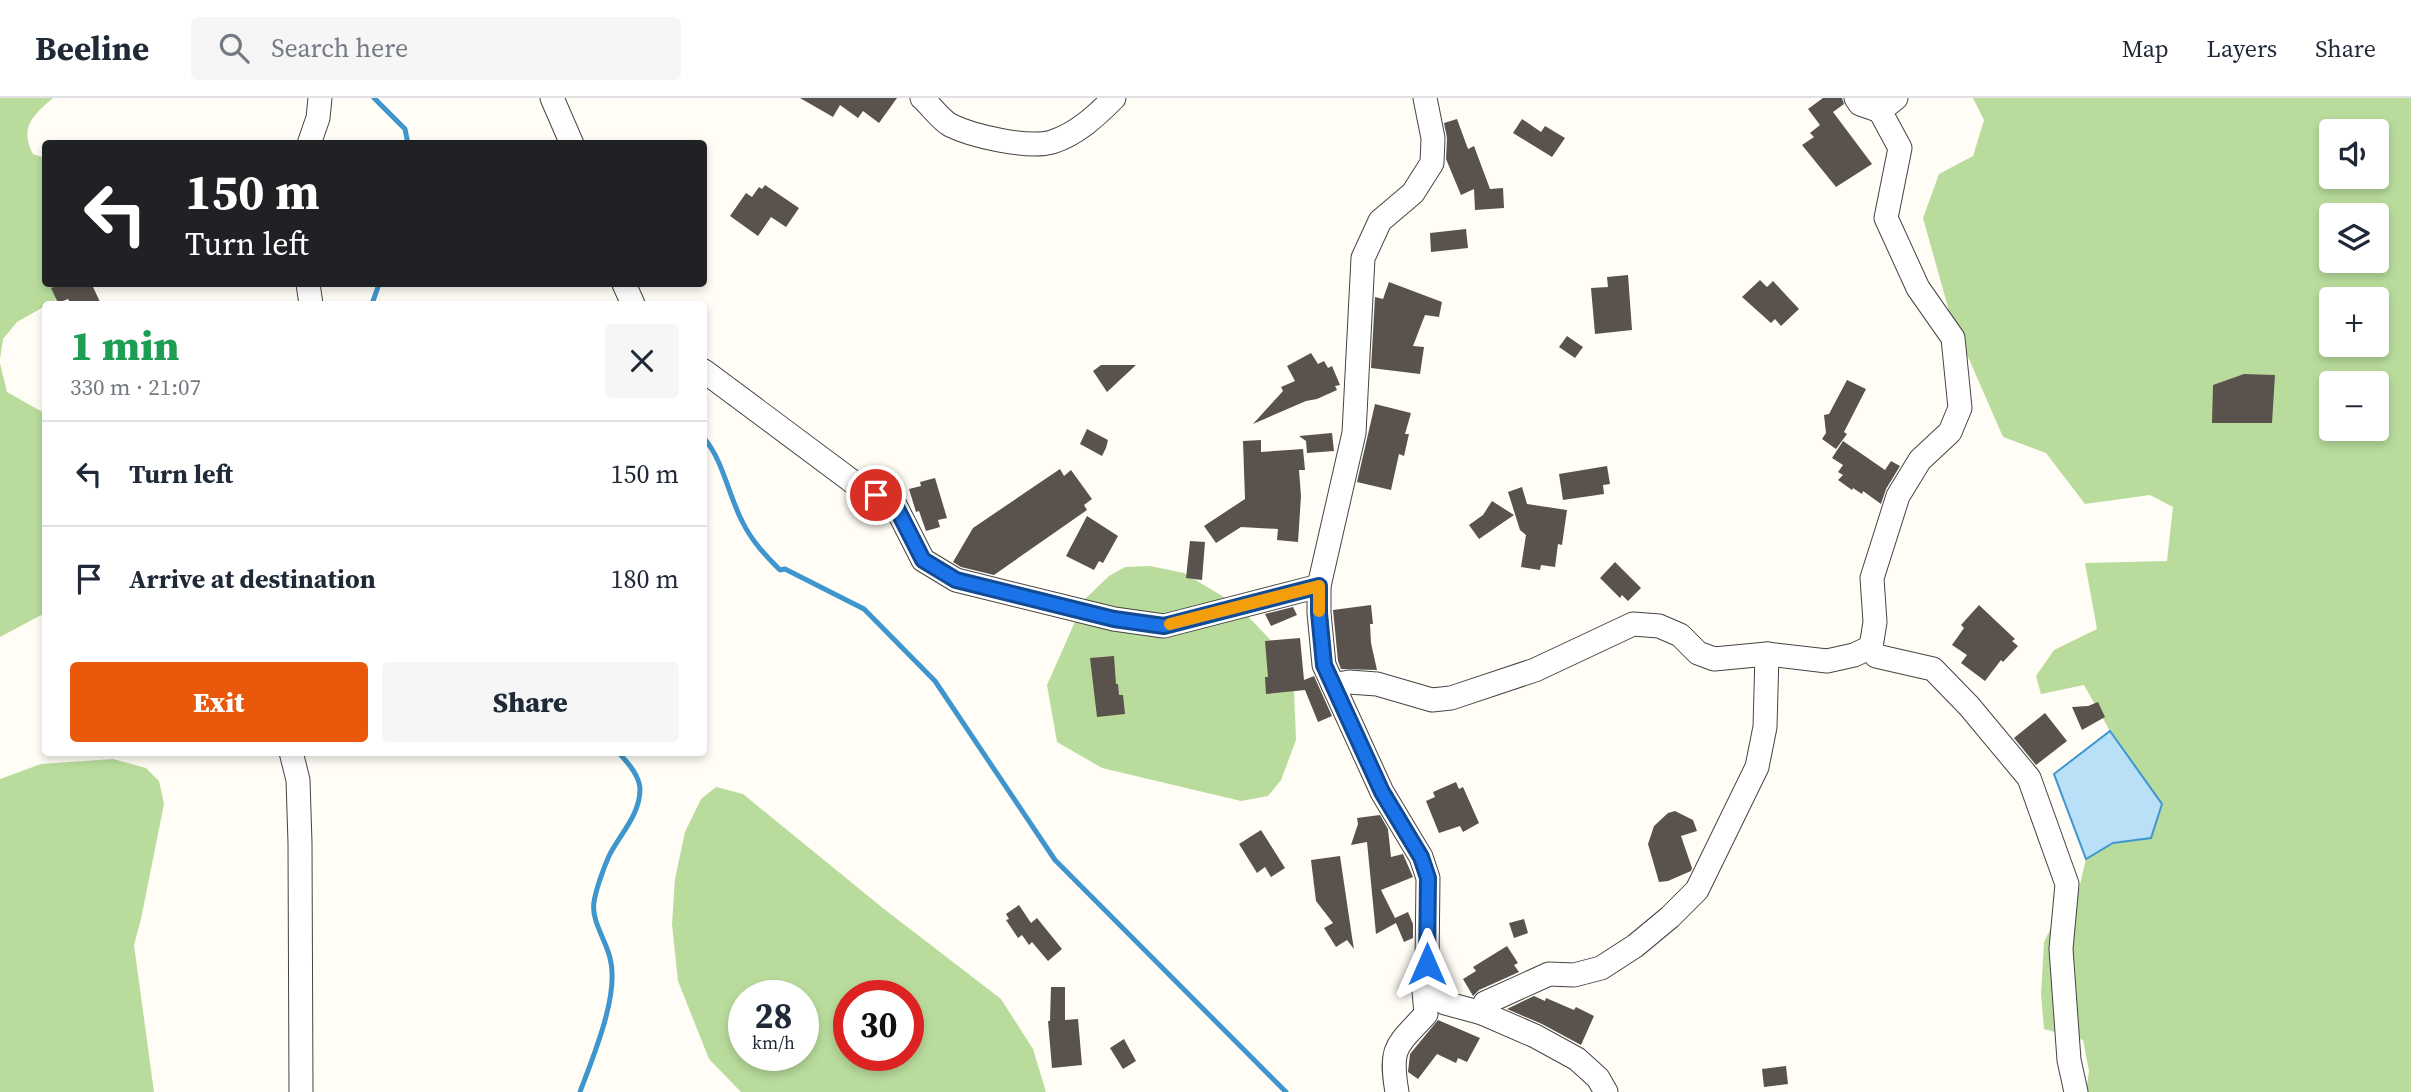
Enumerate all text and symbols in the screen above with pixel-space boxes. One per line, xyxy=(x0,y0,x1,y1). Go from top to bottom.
search box xyxy=(191,17,681,80)
text: Beeline xyxy=(35,26,149,71)
icon: search xyxy=(215,29,253,67)
text: Search here xyxy=(271,30,408,66)
text: Map xyxy=(2122,32,2169,65)
text: Layers xyxy=(2207,32,2277,65)
text: Share xyxy=(2315,32,2376,65)
map controls xyxy=(2319,119,2389,441)
button: sound xyxy=(2319,119,2389,189)
text: 150 m xyxy=(185,158,320,225)
icon: left xyxy=(70,168,161,259)
button: layers xyxy=(2319,203,2389,273)
text: Turn left xyxy=(185,222,309,266)
button: + xyxy=(2319,287,2389,357)
text: 1 min xyxy=(70,316,180,374)
button: close xyxy=(605,324,679,398)
text: 330 m · 21:07 xyxy=(70,371,201,403)
button: − xyxy=(2319,371,2389,441)
icon: left xyxy=(70,455,108,493)
text: Turn left xyxy=(129,456,233,492)
text: 150 m xyxy=(611,456,679,492)
pin xyxy=(846,465,906,525)
icon: arrive xyxy=(857,476,895,514)
icon: arrive xyxy=(70,560,108,598)
text: Arrive at destination xyxy=(129,561,376,597)
text: 180 m xyxy=(611,561,679,597)
button: Exit xyxy=(70,662,368,742)
button: Share xyxy=(382,662,679,742)
position arrow xyxy=(1390,927,1464,1001)
speed limit sign: 30 xyxy=(833,980,924,1071)
text: 28 xyxy=(755,992,792,1040)
text: km/h xyxy=(752,1030,795,1055)

